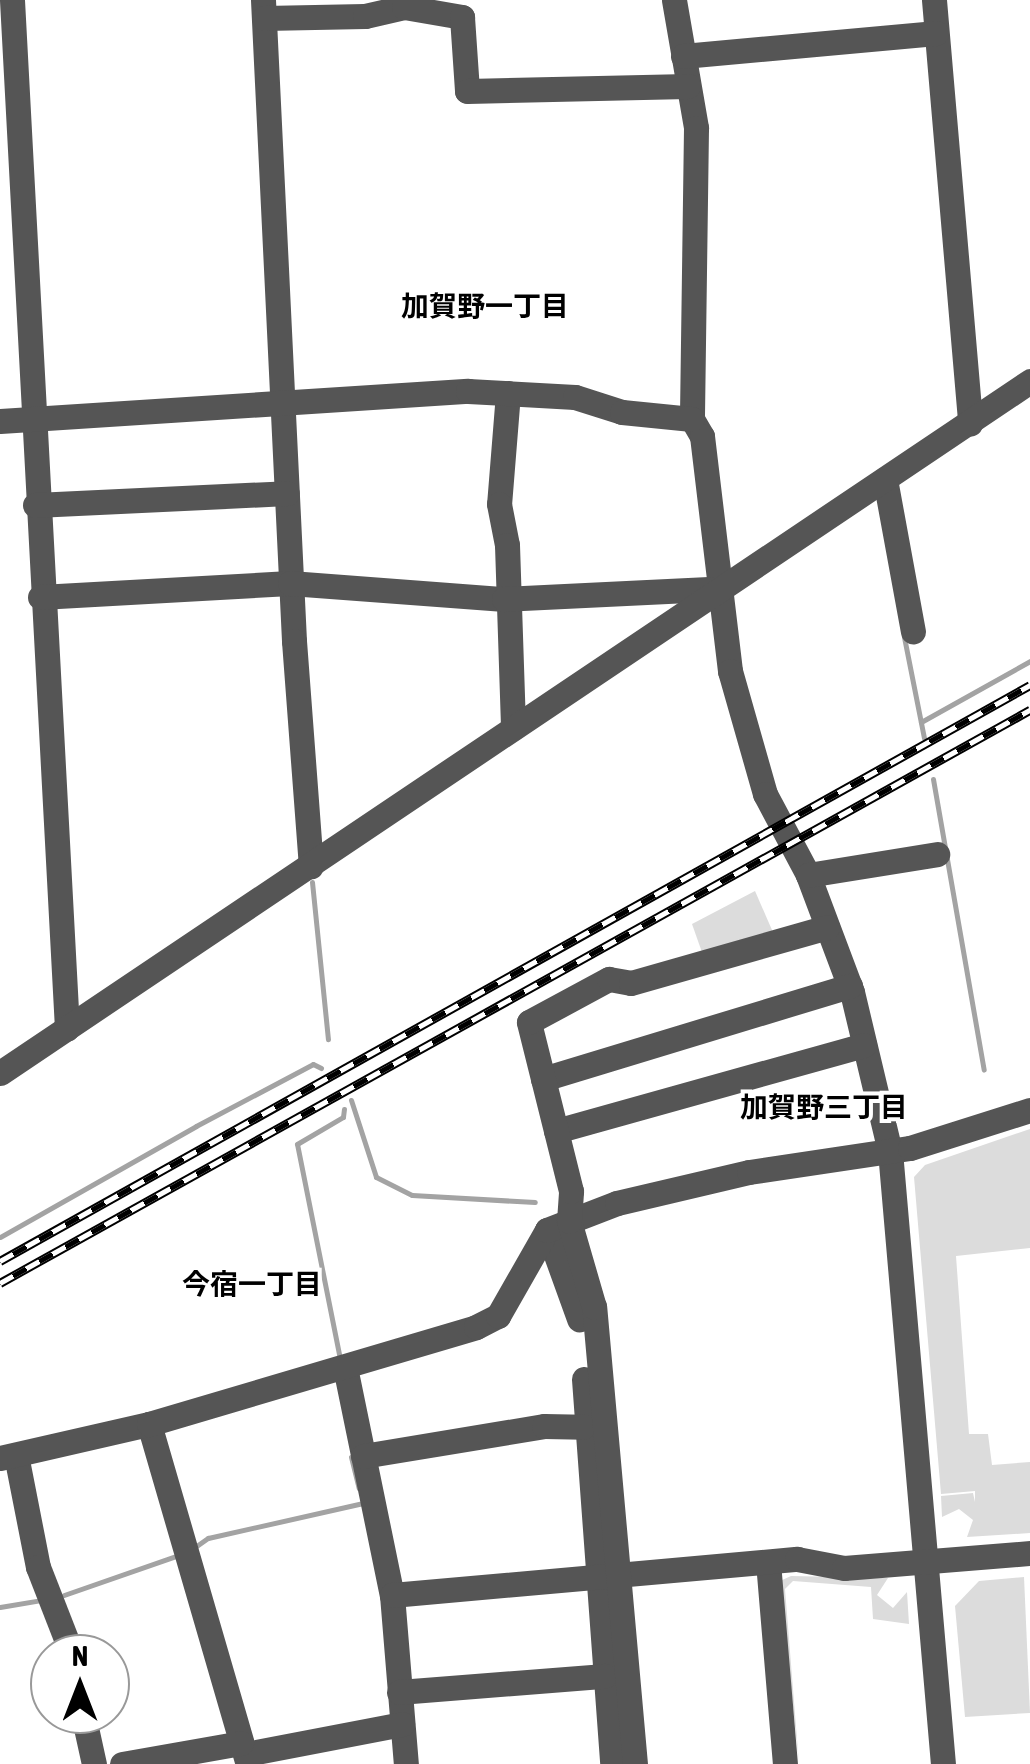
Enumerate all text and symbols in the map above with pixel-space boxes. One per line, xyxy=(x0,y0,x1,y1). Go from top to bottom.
district label: 加賀野一丁目 xyxy=(401,289,569,323)
district label: 加賀野三丁目 xyxy=(740,1090,908,1124)
district label: 今宿一丁目 xyxy=(182,1267,322,1301)
north arrow xyxy=(30,1634,130,1734)
text: N xyxy=(72,1640,88,1672)

